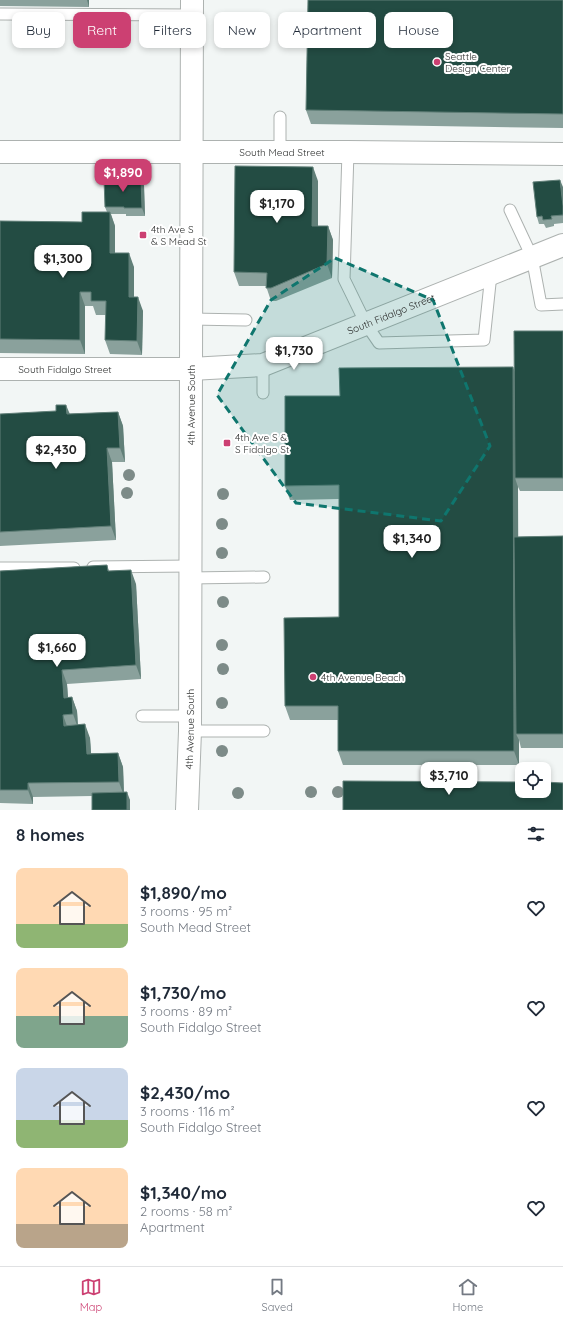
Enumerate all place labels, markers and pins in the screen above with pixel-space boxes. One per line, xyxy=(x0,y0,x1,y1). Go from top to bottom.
place label: Seattle Design Center xyxy=(445,50,510,75)
marker: Seattle Design Center xyxy=(432,57,442,67)
pin: $1,890 xyxy=(90,159,156,193)
pin: $1,170 xyxy=(244,190,310,224)
place label: 4th Ave S & S Mead St xyxy=(151,223,207,248)
marker: 4th Ave S & S Mead St xyxy=(138,230,148,240)
pin: $1,300 xyxy=(30,245,96,279)
pin: $1,730 xyxy=(261,337,327,371)
place label: 4th Ave S & S Fidalgo St xyxy=(235,431,290,456)
pin: $2,430 xyxy=(23,436,89,470)
marker: 4th Ave S & S Fidalgo St xyxy=(222,438,232,448)
pin: $1,340 xyxy=(379,525,445,559)
pin: $1,660 xyxy=(24,634,90,668)
place label: 4th Avenue Beach xyxy=(321,671,404,684)
marker: 4th Avenue Beach xyxy=(308,672,318,682)
pin: $3,710 xyxy=(416,762,482,796)

